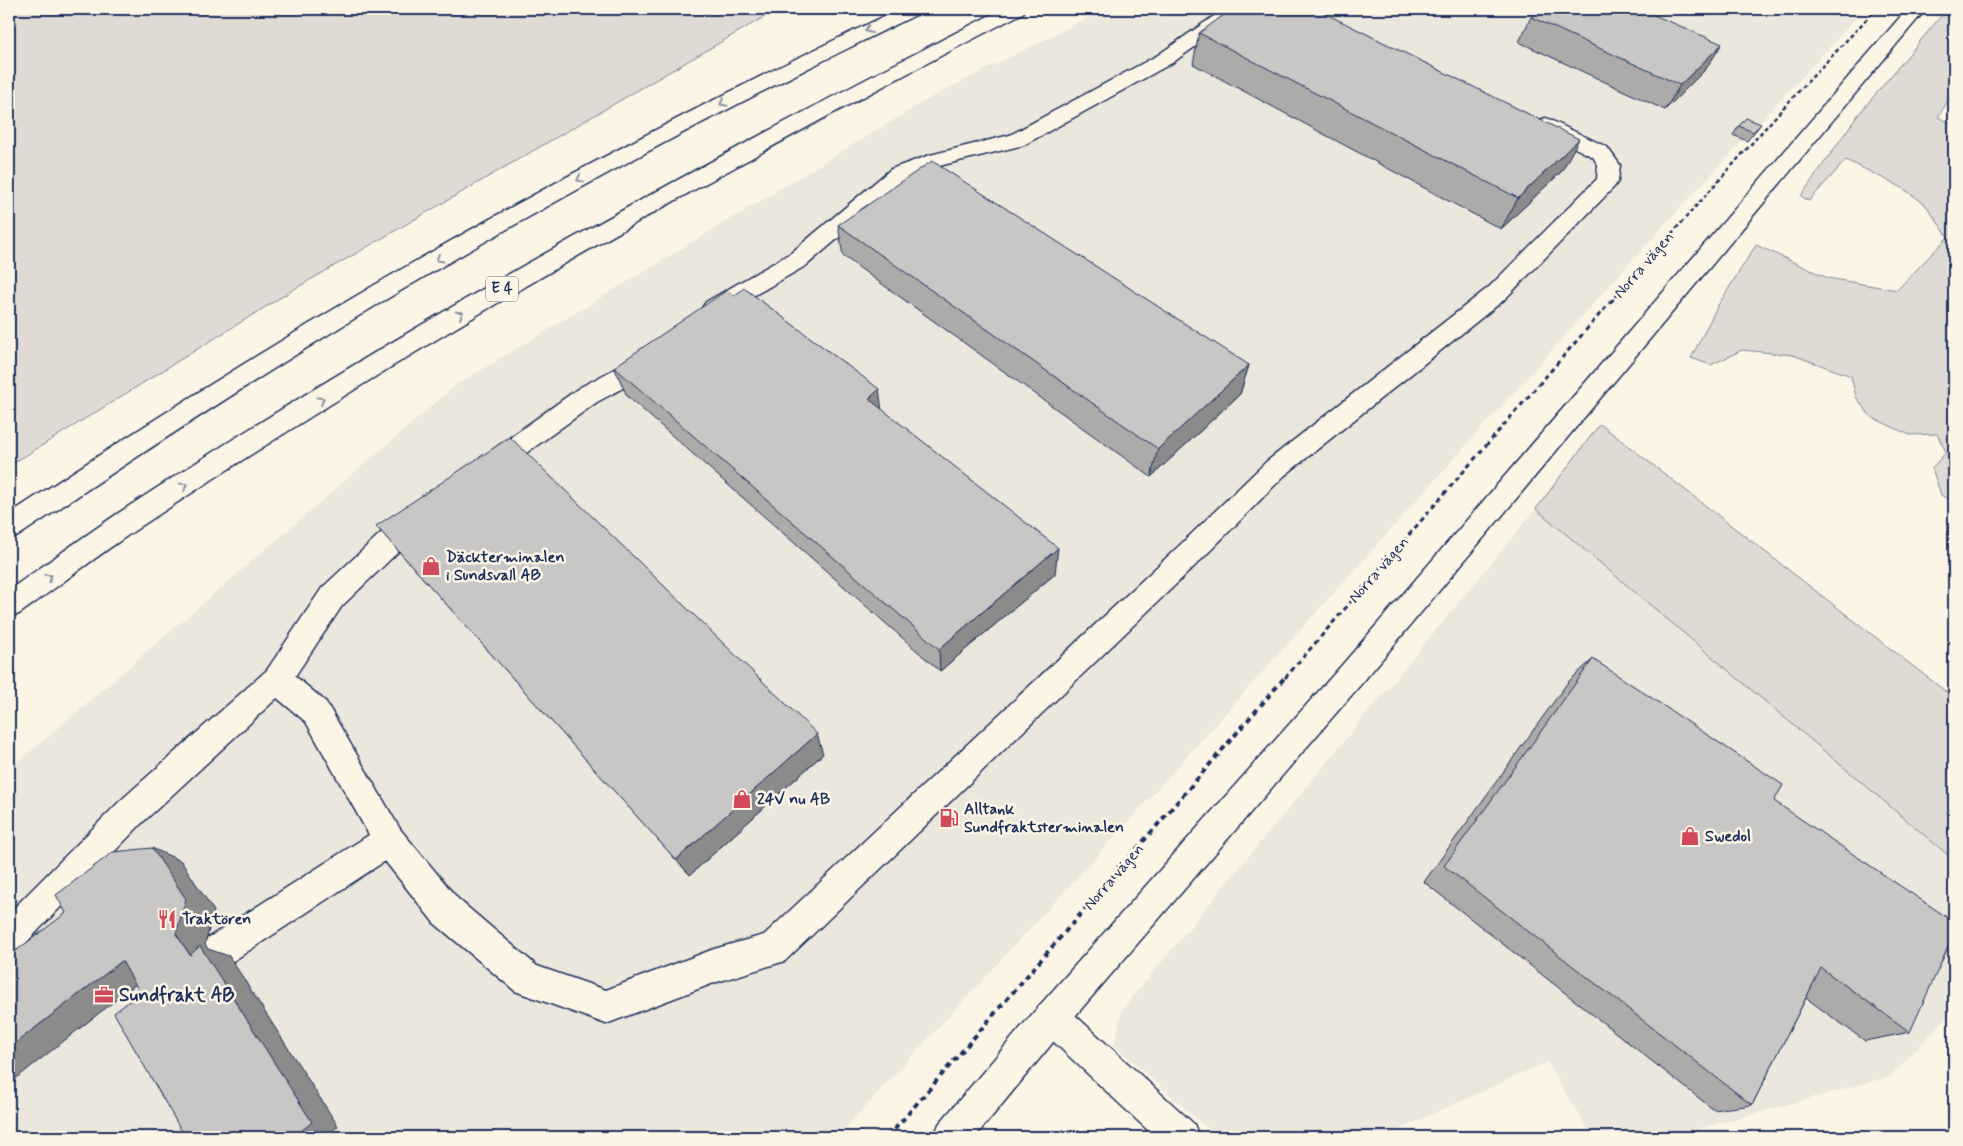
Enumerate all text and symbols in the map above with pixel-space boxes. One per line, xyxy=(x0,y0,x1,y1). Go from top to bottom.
one-way arrow xyxy=(865,23,874,33)
one-way arrow xyxy=(720,97,729,107)
one-way arrow xyxy=(576,173,585,183)
street label: Norra vägen xyxy=(1609,227,1679,303)
one-way arrow xyxy=(435,253,444,263)
road number: E 4 xyxy=(486,276,518,302)
one-way arrow xyxy=(454,311,463,321)
one-way arrow xyxy=(316,396,325,406)
one-way arrow xyxy=(178,483,187,493)
street label: Norra vägen xyxy=(1344,532,1414,608)
place label: Däckterminalen i Sundsvall AB xyxy=(446,547,564,586)
shop icon: Däckterminalen i Sundsvall AB xyxy=(420,555,442,577)
one-way arrow xyxy=(43,574,53,583)
shop icon: 24V nu AB xyxy=(731,788,753,810)
place label: 24V nu AB xyxy=(757,789,830,810)
place label: Alltank Sundfraktsterminalen xyxy=(964,799,1124,838)
fuel station icon: Alltank Sundfraktsterminalen xyxy=(938,807,960,829)
shop icon: Swedol xyxy=(1679,825,1701,847)
place label: Swedol xyxy=(1705,826,1751,847)
street label: Norra vägen xyxy=(1079,839,1149,915)
restaurant icon: Traktören xyxy=(156,908,178,930)
place label: Traktören xyxy=(182,909,251,930)
place label: Sundfrakt AB xyxy=(119,983,235,1008)
office icon: Sundfrakt AB xyxy=(93,984,115,1006)

